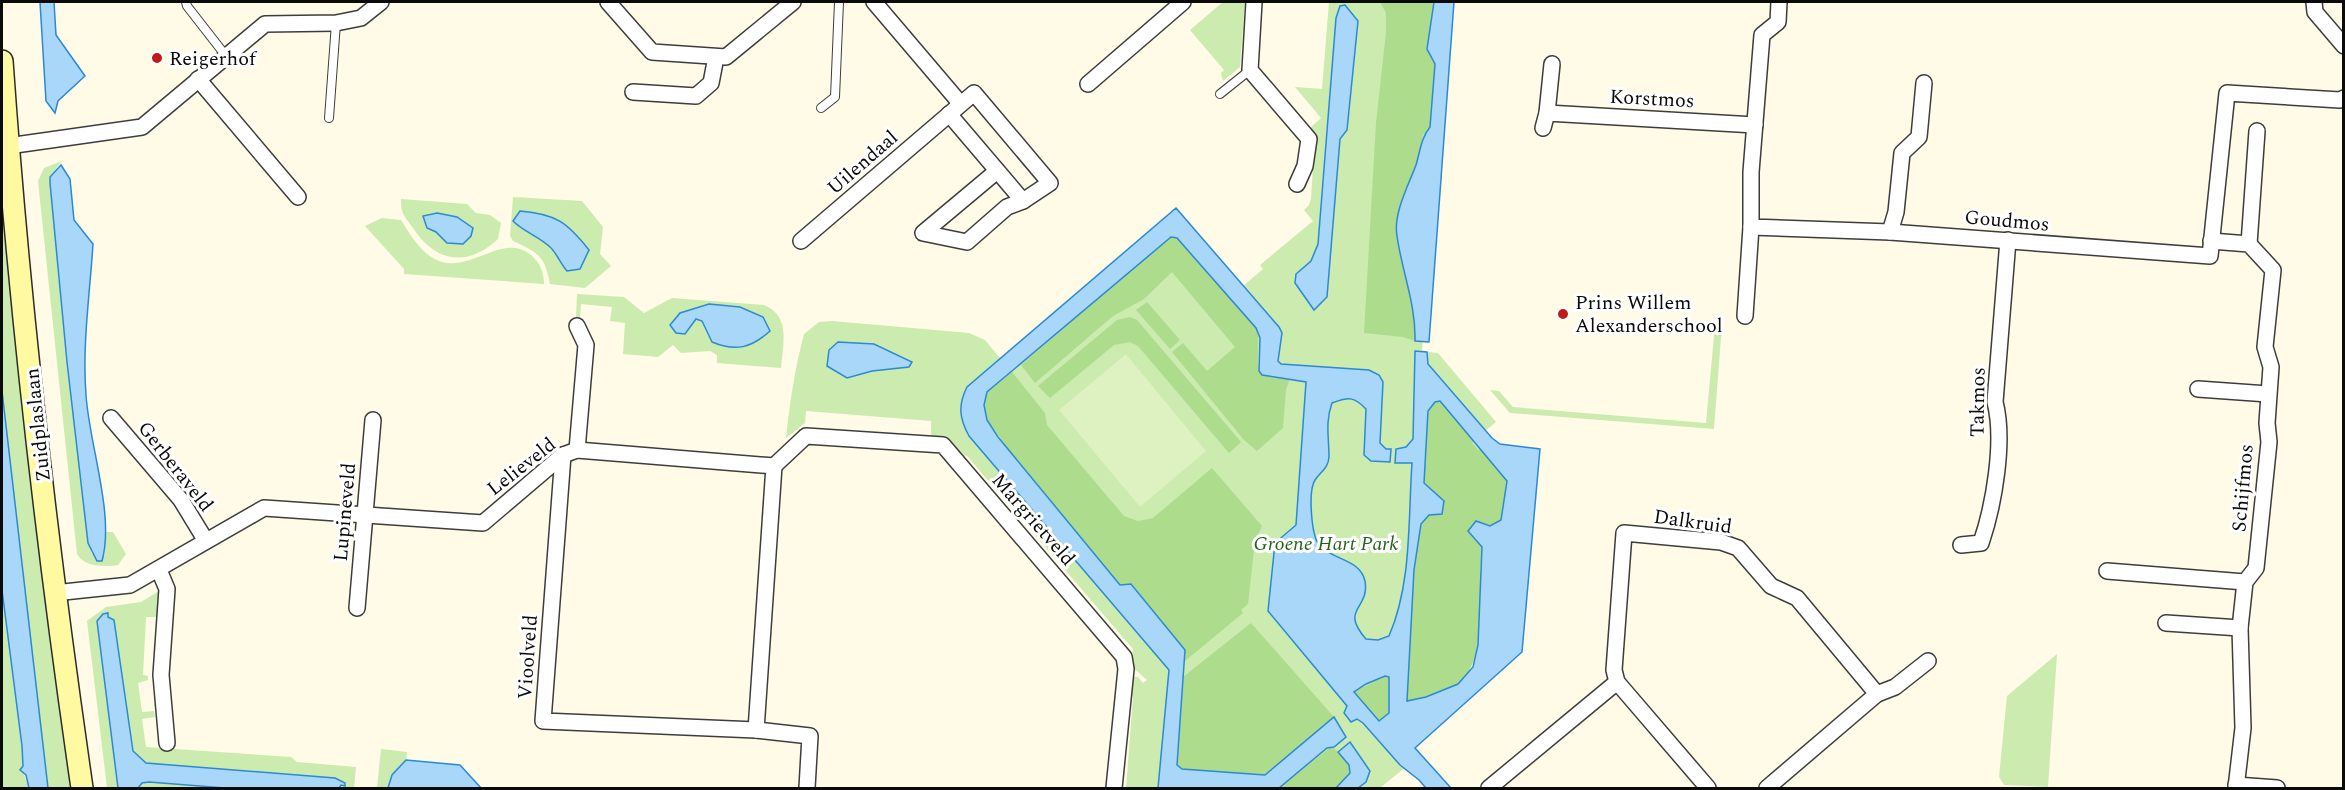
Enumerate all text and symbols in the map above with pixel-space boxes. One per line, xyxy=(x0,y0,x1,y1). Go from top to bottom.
place label: Reigerhof xyxy=(169,44,258,74)
marker: Reigerhof xyxy=(150,51,164,65)
street label: Korstmos xyxy=(1609,82,1695,116)
street label: Uilendaal xyxy=(820,123,905,202)
street label: Goudmos xyxy=(1963,202,2051,240)
place label: Prins Willem Alexanderschool xyxy=(1575,288,1723,341)
marker: Prins Willem Alexanderschool xyxy=(1556,307,1570,321)
street label: Zuidplaslaan xyxy=(17,366,59,483)
street label: Takmos xyxy=(1962,367,1994,437)
street label: Gerberaveld xyxy=(130,415,220,518)
street label: Lelieveld xyxy=(481,430,563,503)
street label: Schijfmos xyxy=(2224,443,2262,533)
street label: Lupineveld xyxy=(326,461,364,563)
street label: Margrietveld xyxy=(984,466,1082,573)
street label: Dalkruid xyxy=(1652,502,1734,542)
park label: Groene Hart Park xyxy=(1253,529,1399,559)
street label: Vioolveld xyxy=(510,614,546,701)

